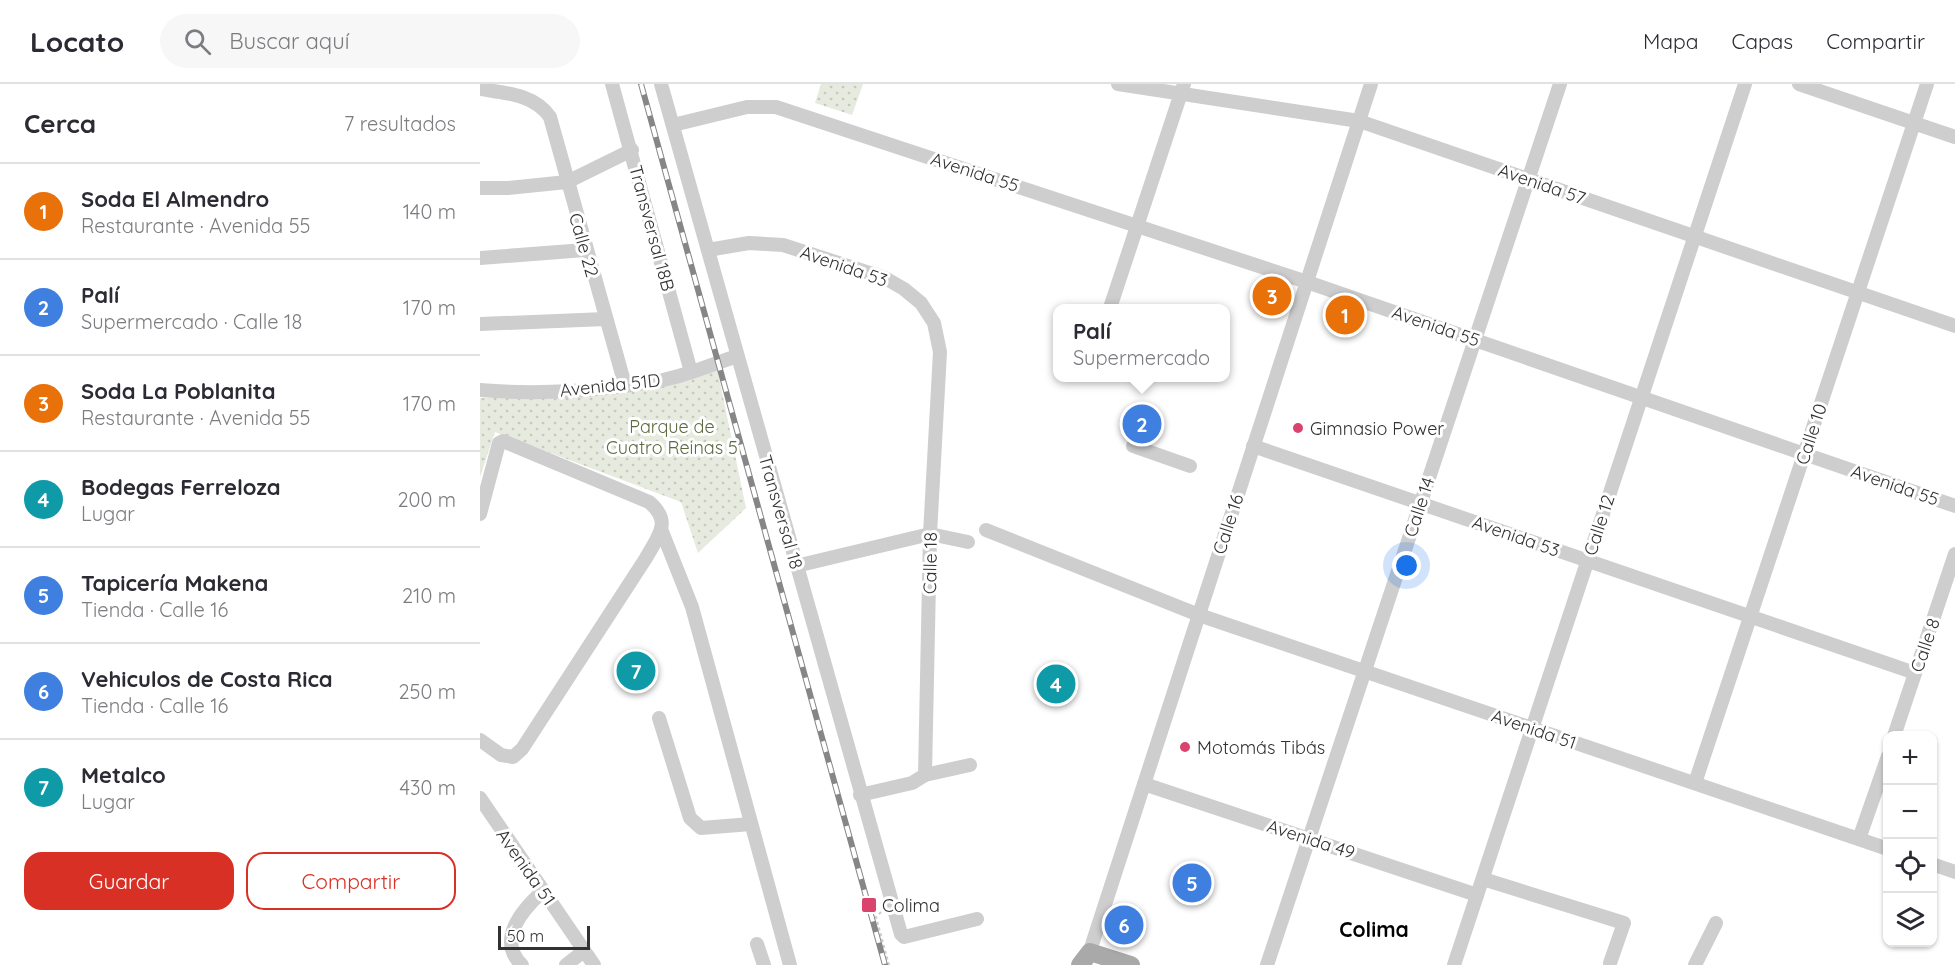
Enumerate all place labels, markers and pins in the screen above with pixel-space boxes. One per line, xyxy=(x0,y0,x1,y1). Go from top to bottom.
pin: 3 xyxy=(1252,274,1292,318)
pin: 1 xyxy=(1326,292,1364,338)
pin: 2 xyxy=(1122,402,1162,446)
place label: Gimnasio Power xyxy=(1310,417,1444,440)
marker: Gimnasio Power xyxy=(1291,421,1305,435)
pin: 7 xyxy=(616,648,656,694)
pin: 4 xyxy=(1036,662,1076,706)
place label: Motomás Tibás xyxy=(1197,736,1325,759)
marker: Motomás Tibás xyxy=(1178,740,1192,754)
pin: 5 xyxy=(1172,860,1212,906)
place label: Colima xyxy=(882,894,940,917)
marker: Colima xyxy=(860,896,878,914)
pin: 6 xyxy=(1104,902,1144,948)

